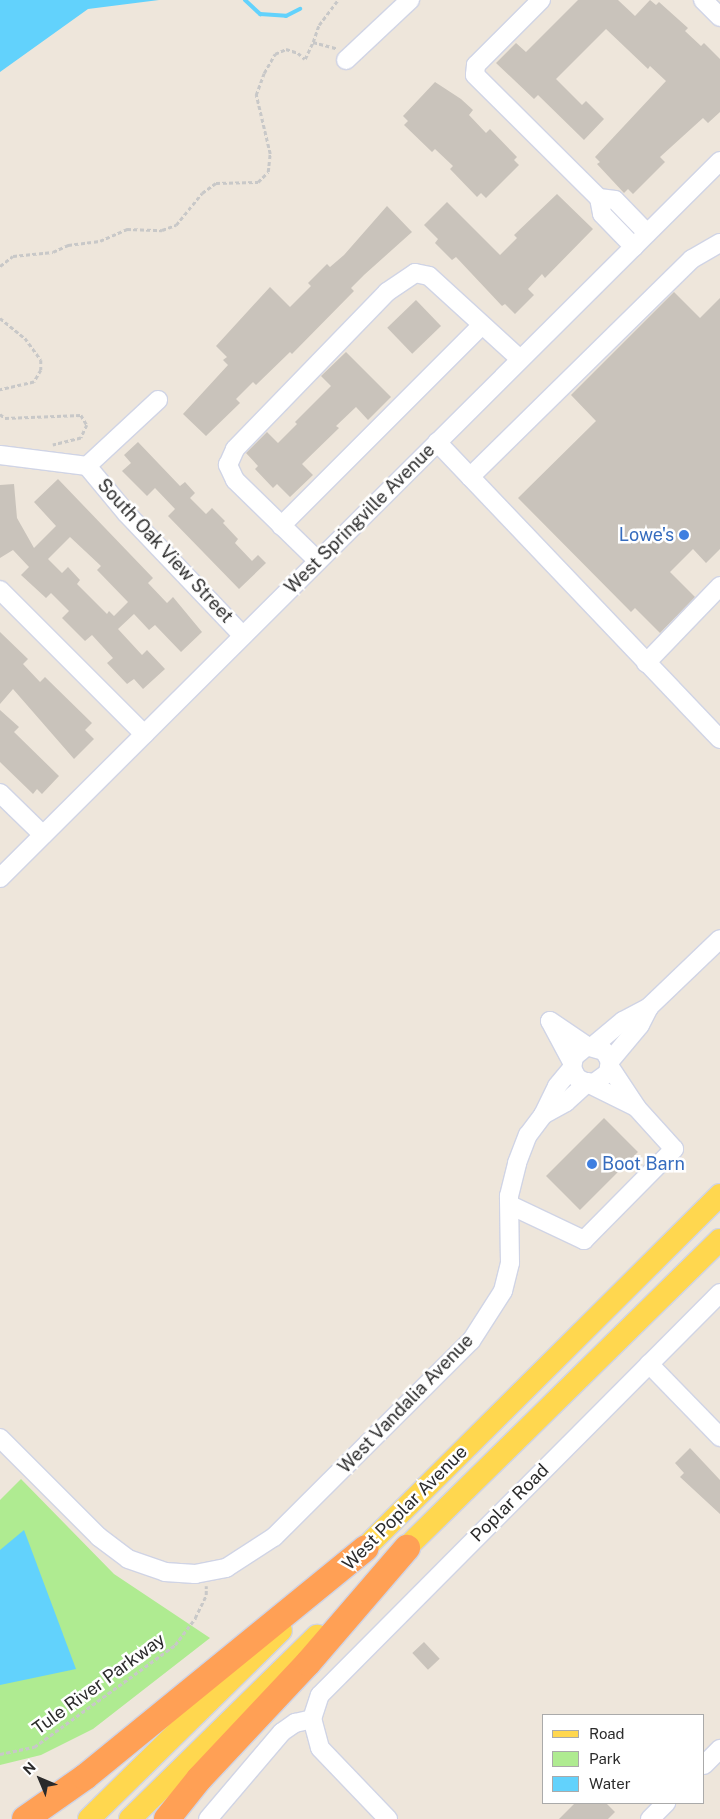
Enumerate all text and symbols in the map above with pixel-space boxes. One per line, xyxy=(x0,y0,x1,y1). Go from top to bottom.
street label: West Springville Avenue xyxy=(281,440,439,598)
street label: South Oak View Street xyxy=(92,474,238,628)
place label: Lowe's xyxy=(619,524,674,546)
marker: Lowe's xyxy=(678,529,690,541)
place label: Boot Barn xyxy=(602,1153,685,1175)
marker: Boot Barn xyxy=(586,1158,598,1170)
street label: West Vandalia Avenue xyxy=(334,1330,478,1478)
street label: West Poplar Avenue xyxy=(338,1441,472,1575)
street label: Poplar Road xyxy=(466,1459,554,1547)
street label: Tule River Parkway xyxy=(29,1629,169,1739)
legend xyxy=(542,1714,705,1804)
text: Road xyxy=(589,1725,625,1742)
text: Park xyxy=(589,1750,621,1767)
north arrow xyxy=(15,1754,65,1804)
text: N xyxy=(20,1759,39,1778)
text: Water xyxy=(589,1775,631,1792)

